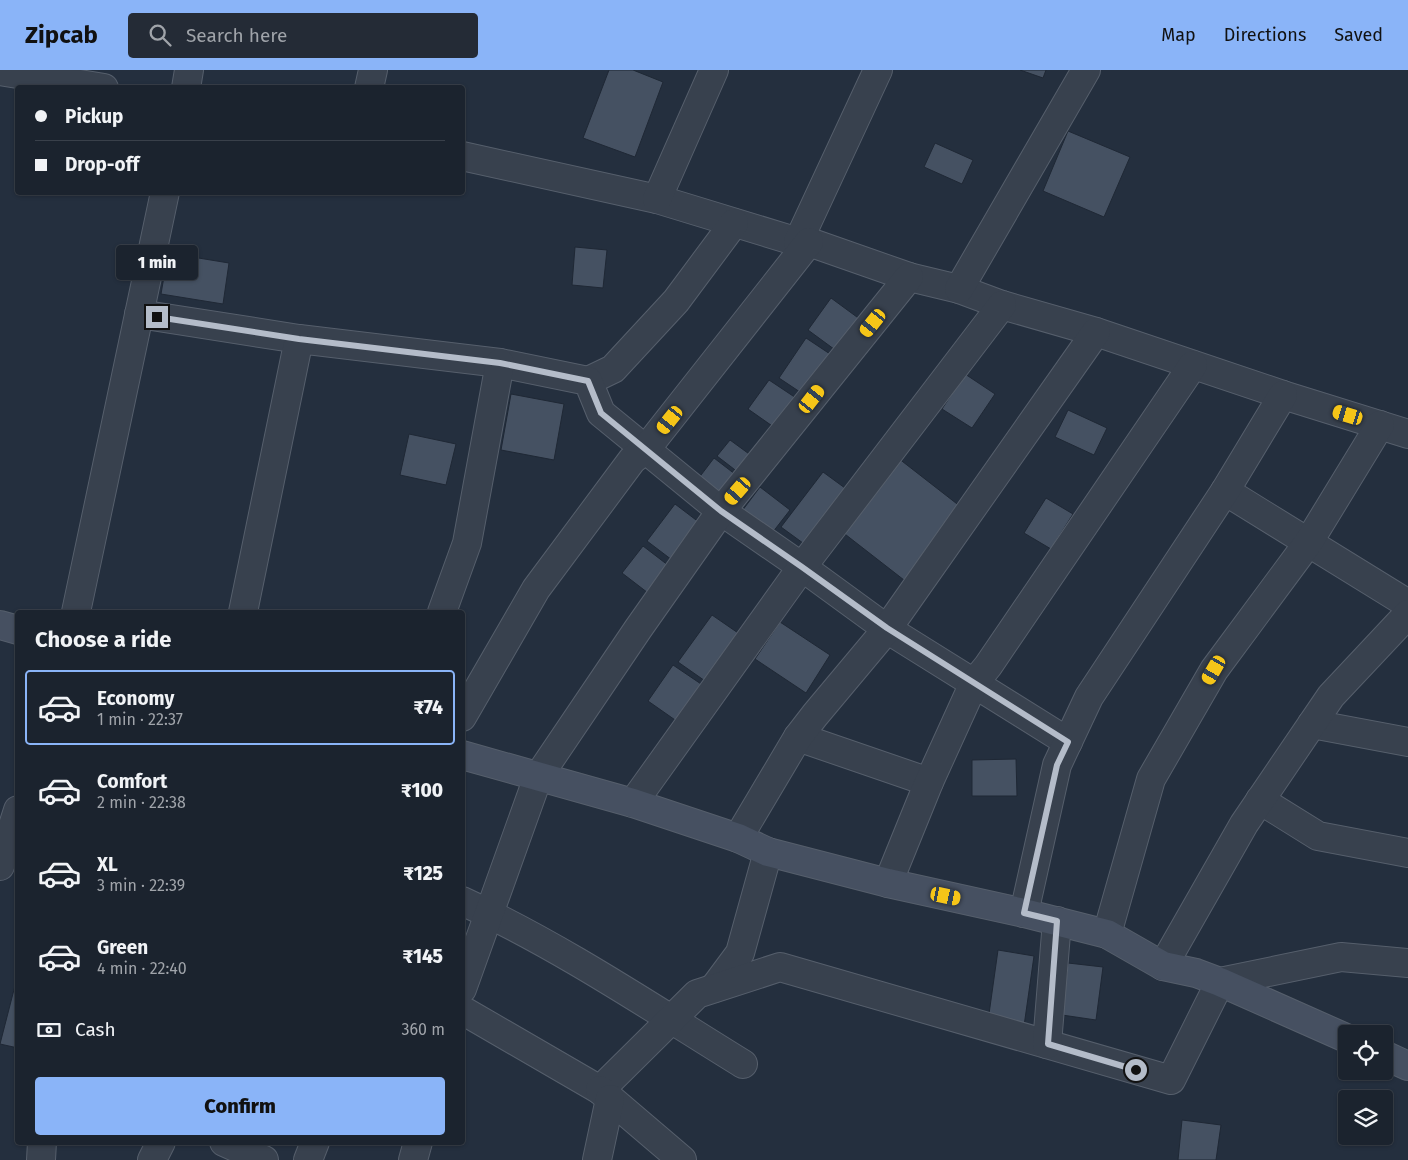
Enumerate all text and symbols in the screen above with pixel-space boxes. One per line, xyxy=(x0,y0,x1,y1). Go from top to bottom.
search box xyxy=(128,13,478,58)
text: Zipcab xyxy=(25,21,98,49)
icon: search xyxy=(146,21,174,49)
text: Search here xyxy=(186,24,287,47)
text: Map xyxy=(1161,24,1196,46)
text: Directions xyxy=(1224,24,1306,46)
text: Saved xyxy=(1334,24,1383,46)
text: Pickup xyxy=(65,105,123,128)
text: Drop-off xyxy=(65,153,139,176)
callout: 1 min xyxy=(116,244,198,280)
text: 1 min xyxy=(138,253,176,272)
route end xyxy=(146,306,168,328)
car xyxy=(857,307,888,339)
car xyxy=(796,383,827,415)
car xyxy=(1331,403,1364,427)
car xyxy=(654,404,685,436)
car xyxy=(722,475,753,507)
text: Choose a ride xyxy=(35,626,171,653)
car xyxy=(1200,653,1227,687)
icon: car xyxy=(37,685,82,730)
text: Economy xyxy=(97,687,174,710)
text: ₹74 xyxy=(413,696,443,719)
text: 1 min · 22:37 xyxy=(97,710,183,729)
icon: car xyxy=(37,768,82,813)
text: Comfort xyxy=(97,770,167,793)
text: ₹100 xyxy=(401,779,443,802)
text: 2 min · 22:38 xyxy=(97,793,186,812)
icon: car xyxy=(37,851,82,896)
text: XL xyxy=(97,853,118,876)
text: ₹125 xyxy=(403,862,443,885)
text: 3 min · 22:39 xyxy=(97,876,185,895)
car xyxy=(929,886,962,906)
icon: car xyxy=(37,934,82,979)
text: Green xyxy=(97,936,148,959)
text: ₹145 xyxy=(403,945,443,968)
text: 4 min · 22:40 xyxy=(97,959,187,978)
icon: cash xyxy=(35,1016,63,1044)
text: Cash xyxy=(75,1018,116,1041)
text: 360 m xyxy=(402,1020,445,1039)
map controls xyxy=(1338,1025,1393,1145)
button: locate xyxy=(1338,1025,1393,1080)
route start xyxy=(1125,1059,1147,1081)
button: Confirm xyxy=(35,1077,445,1135)
button: layers xyxy=(1338,1090,1393,1145)

